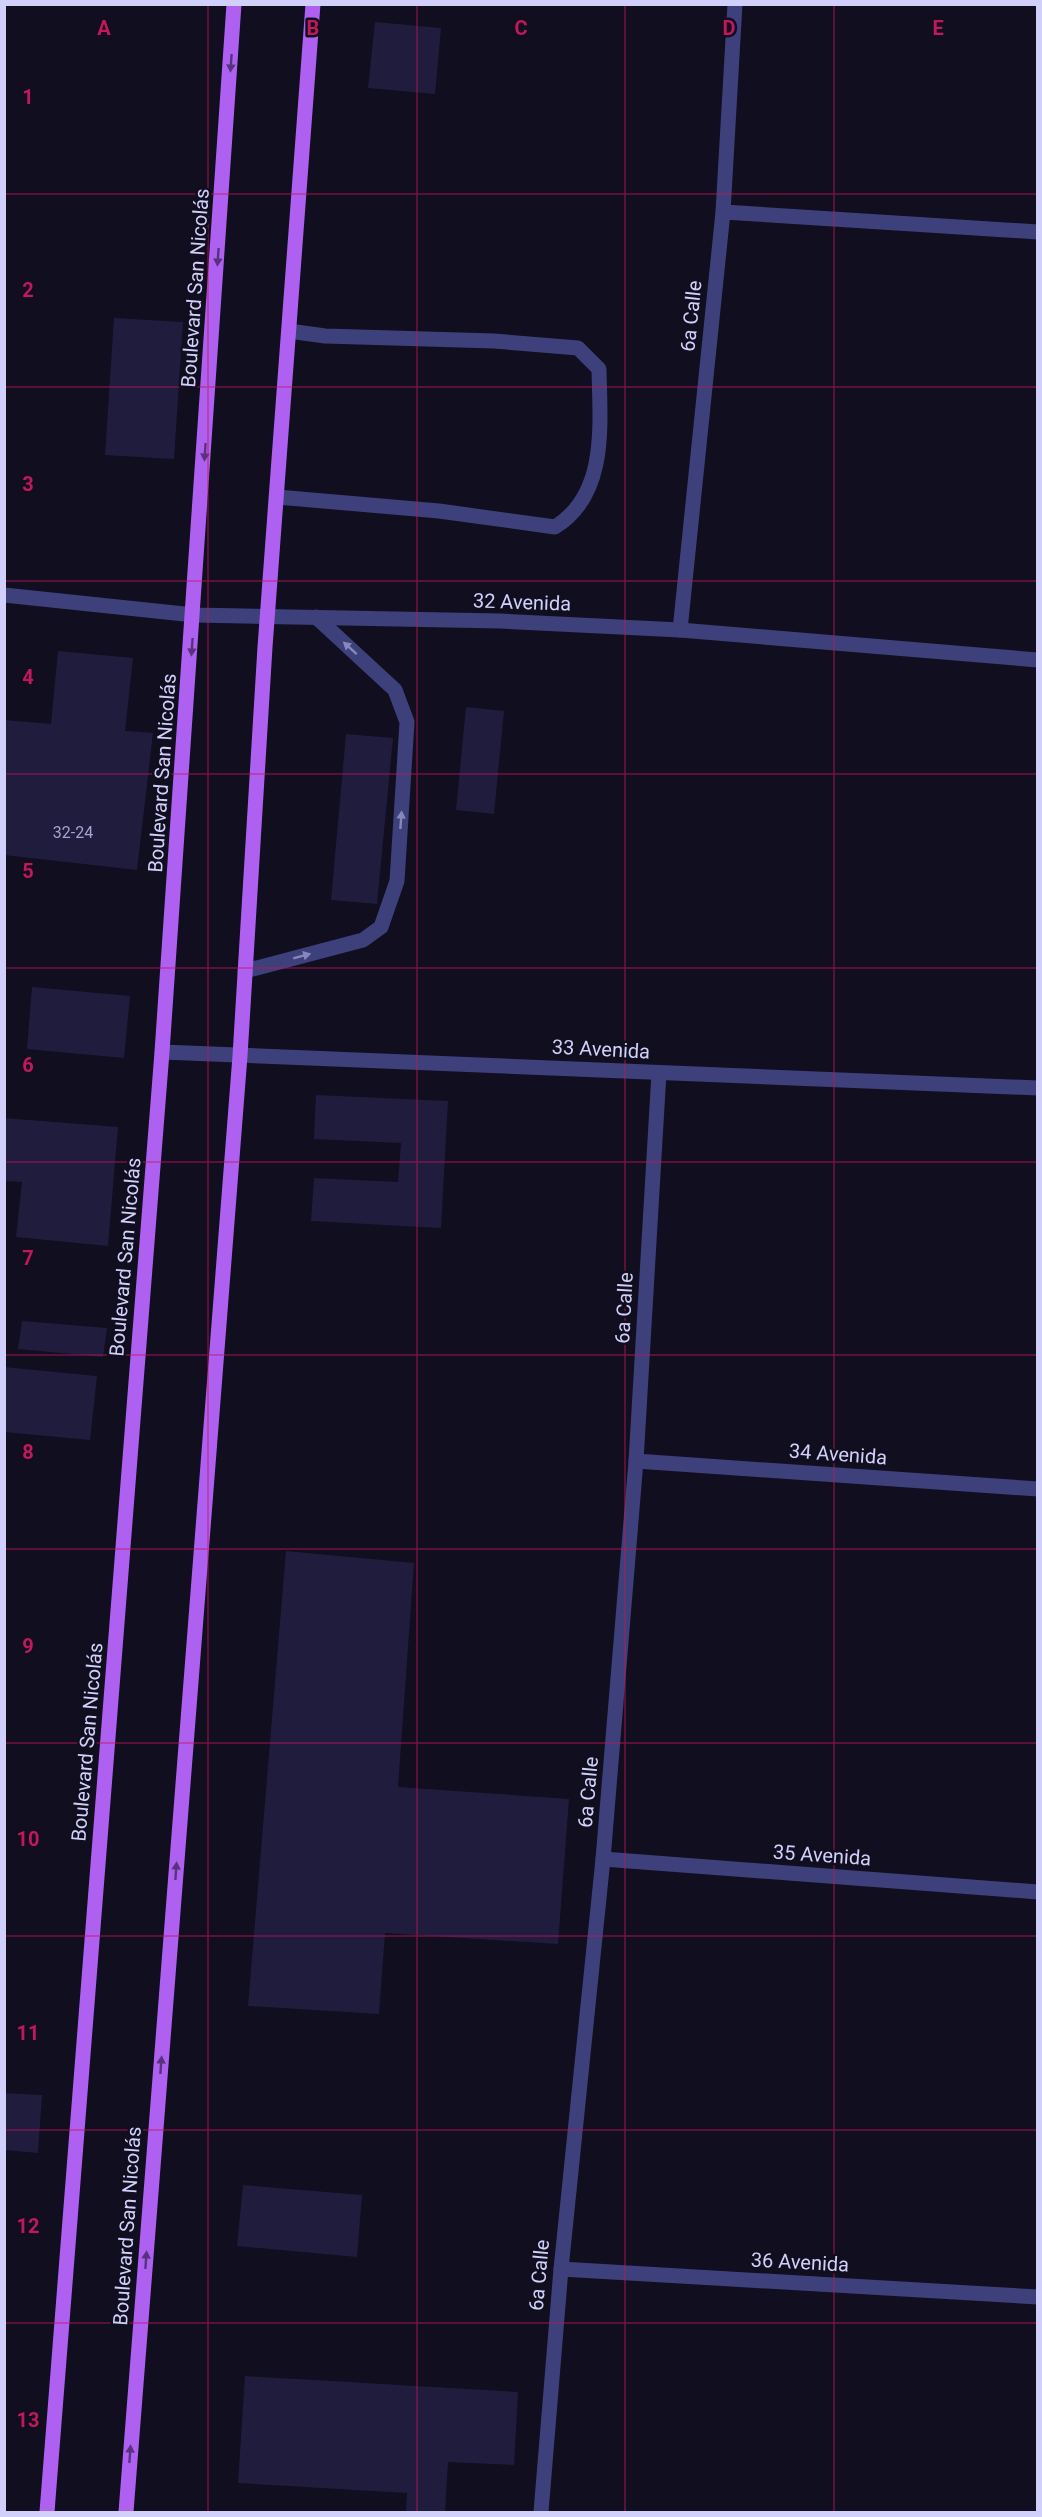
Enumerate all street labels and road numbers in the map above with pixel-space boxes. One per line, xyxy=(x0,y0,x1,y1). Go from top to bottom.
street label: Boulevard San Nicolás xyxy=(176,188,214,388)
street label: 6a Calle xyxy=(675,279,707,353)
street label: 32 Avenida xyxy=(472,588,572,616)
street label: Boulevard San Nicolás xyxy=(143,673,181,873)
street label: 33 Avenida xyxy=(551,1034,651,1064)
street label: Boulevard San Nicolás xyxy=(104,1157,146,1357)
street label: 6a Calle xyxy=(610,1272,638,1344)
street label: 34 Avenida xyxy=(788,1439,888,1469)
street label: Boulevard San Nicolás xyxy=(66,1642,108,1842)
street label: 6a Calle xyxy=(573,1755,603,1829)
street label: 35 Avenida xyxy=(772,1840,872,1870)
street label: Boulevard San Nicolás xyxy=(108,2126,146,2326)
street label: 6a Calle xyxy=(524,2238,554,2312)
street label: 36 Avenida xyxy=(750,2247,850,2277)

